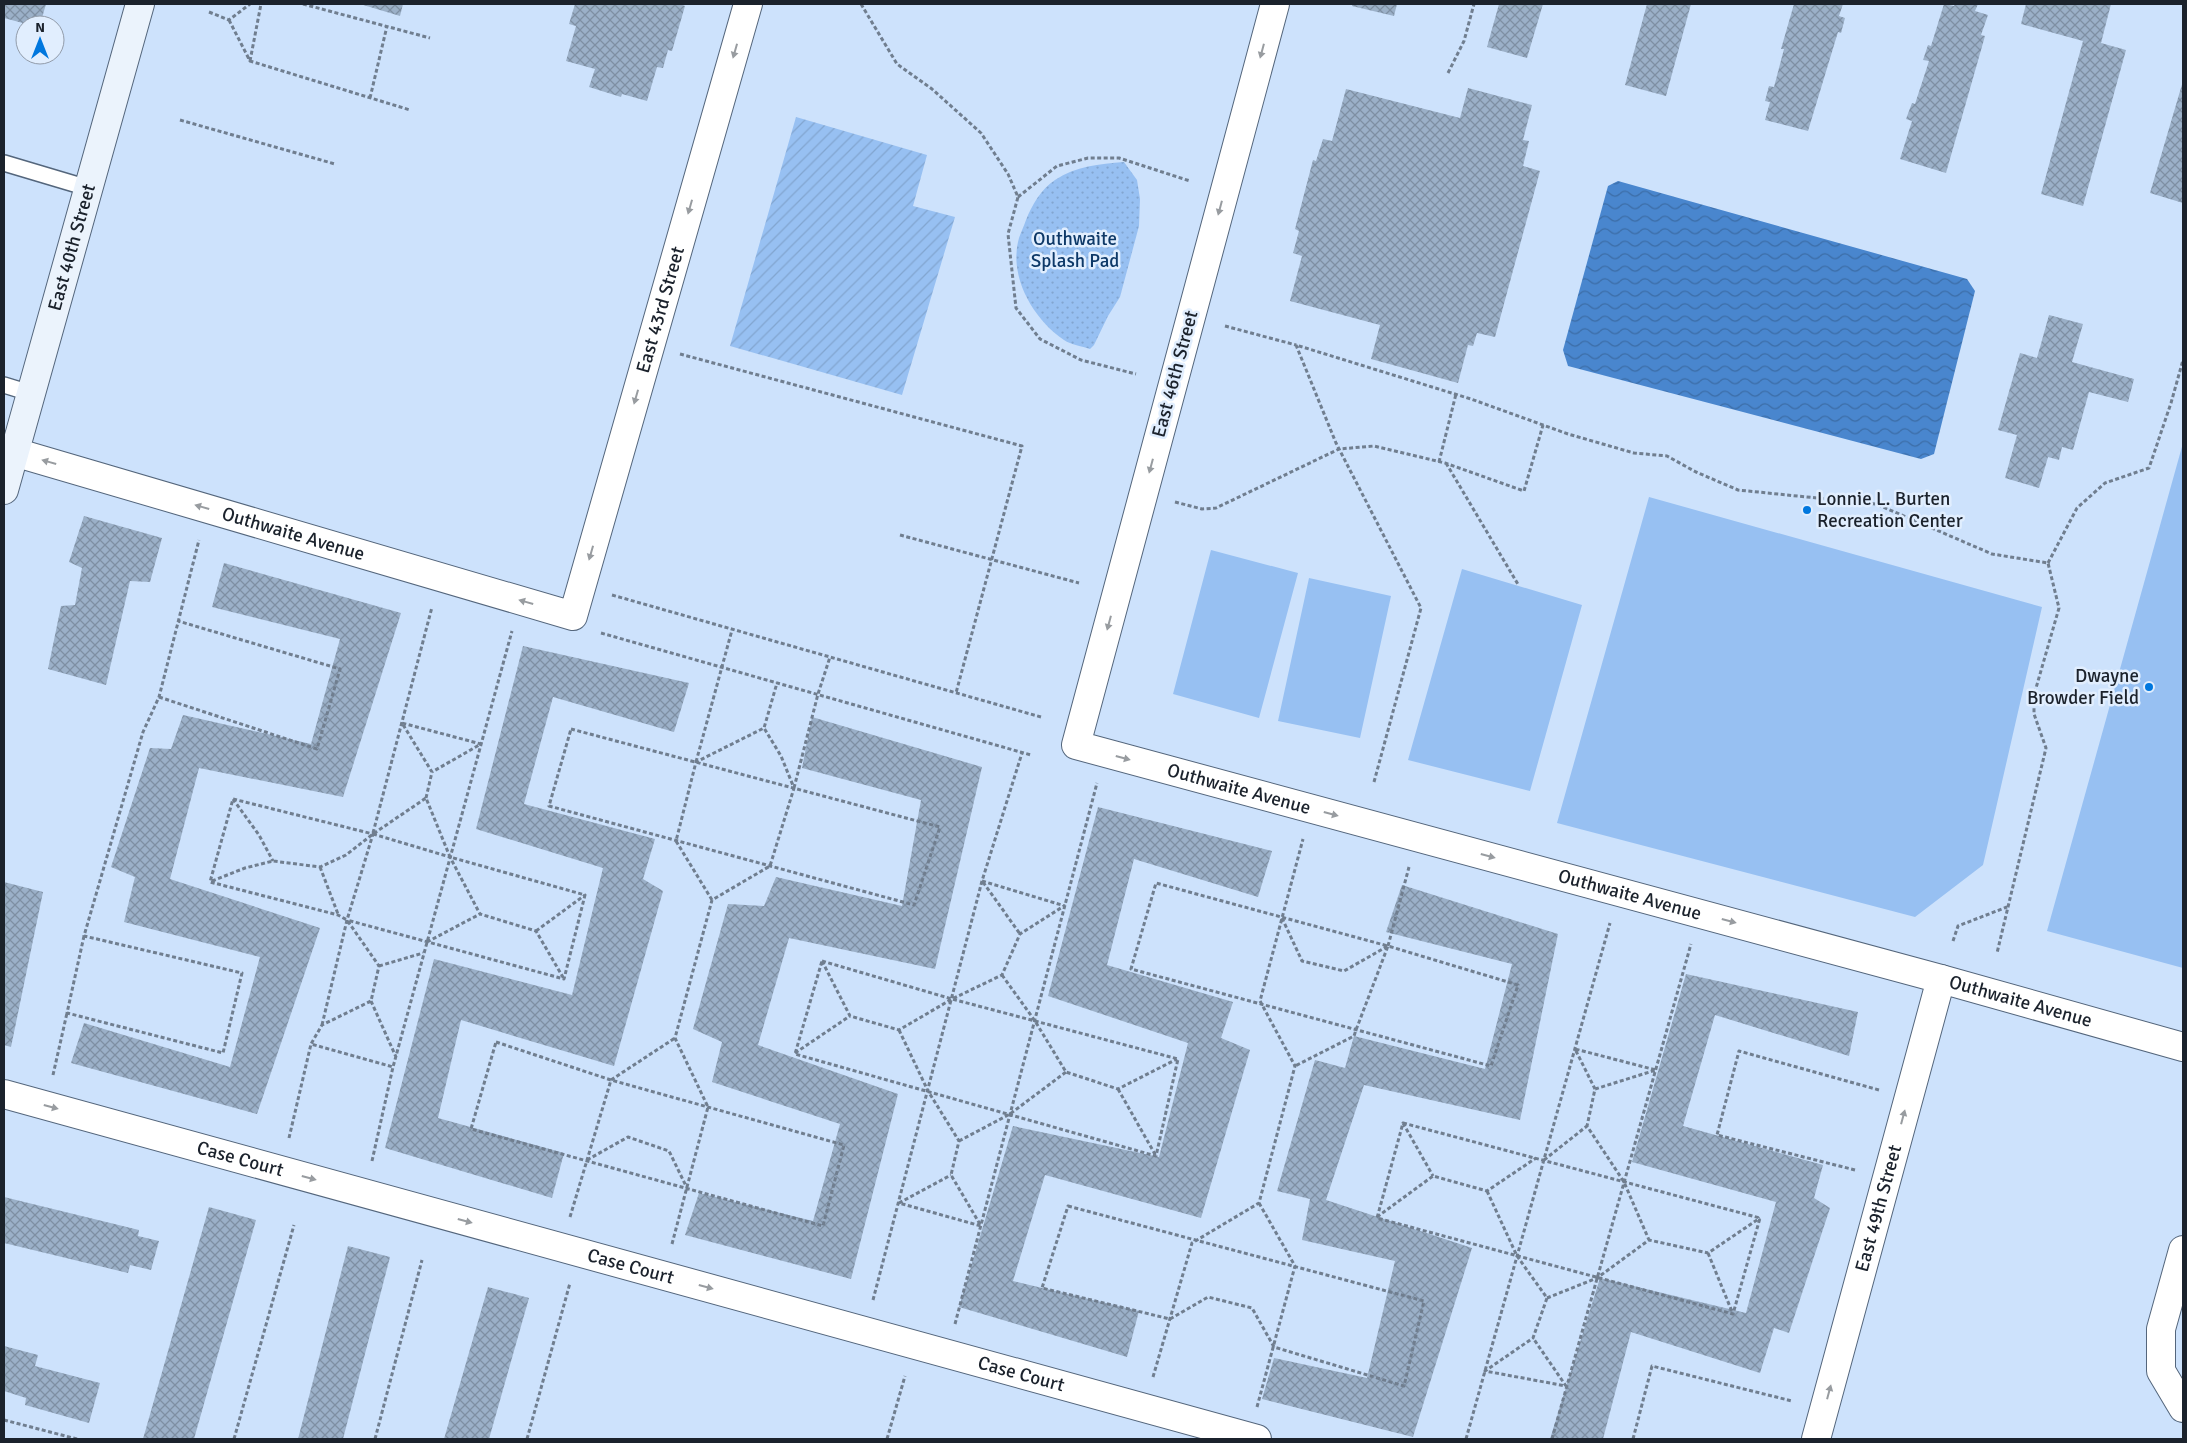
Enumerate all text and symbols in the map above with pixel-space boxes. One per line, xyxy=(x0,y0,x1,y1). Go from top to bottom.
north arrow xyxy=(15,15,65,65)
text: N xyxy=(35,19,45,36)
one-way arrow xyxy=(730,43,738,58)
one-way arrow xyxy=(1258,43,1266,58)
street label: East 40th Street xyxy=(43,181,101,313)
one-way arrow xyxy=(686,199,694,214)
one-way arrow xyxy=(1216,200,1224,215)
park label: Outhwaite Splash Pad xyxy=(1031,227,1119,273)
street label: East 43rd Street xyxy=(631,243,690,376)
street label: East 46th Street xyxy=(1147,307,1204,440)
one-way arrow xyxy=(631,389,639,404)
one-way arrow xyxy=(41,457,56,465)
one-way arrow xyxy=(1146,459,1154,474)
place label: Lonnie L. Burten Recreation Center xyxy=(1817,487,1963,533)
one-way arrow xyxy=(195,502,210,510)
street label: Outhwaite Avenue xyxy=(219,502,367,566)
marker: Lonnie L. Burten Recreation Center xyxy=(1801,504,1813,516)
one-way arrow xyxy=(587,545,595,561)
one-way arrow xyxy=(519,598,534,606)
one-way arrow xyxy=(1104,616,1112,631)
place label: Dwayne Browder Field xyxy=(2027,664,2139,710)
marker: Dwayne Browder Field xyxy=(2143,681,2155,693)
one-way arrow xyxy=(1116,754,1131,762)
street label: Outhwaite Avenue xyxy=(1165,758,1313,820)
one-way arrow xyxy=(1323,810,1338,818)
one-way arrow xyxy=(1480,852,1495,860)
street label: Outhwaite Avenue xyxy=(1555,864,1704,926)
one-way arrow xyxy=(1722,918,1737,926)
street label: Outhwaite Avenue xyxy=(1946,970,2095,1033)
one-way arrow xyxy=(43,1103,58,1111)
one-way arrow xyxy=(1900,1110,1908,1125)
street label: Case Court xyxy=(194,1136,286,1182)
street label: East 49th Street xyxy=(1850,1142,1907,1275)
one-way arrow xyxy=(301,1174,316,1182)
one-way arrow xyxy=(458,1217,473,1225)
street label: Case Court xyxy=(585,1243,677,1290)
one-way arrow xyxy=(699,1284,714,1292)
street label: Case Court xyxy=(975,1351,1067,1397)
one-way arrow xyxy=(1825,1385,1833,1400)

